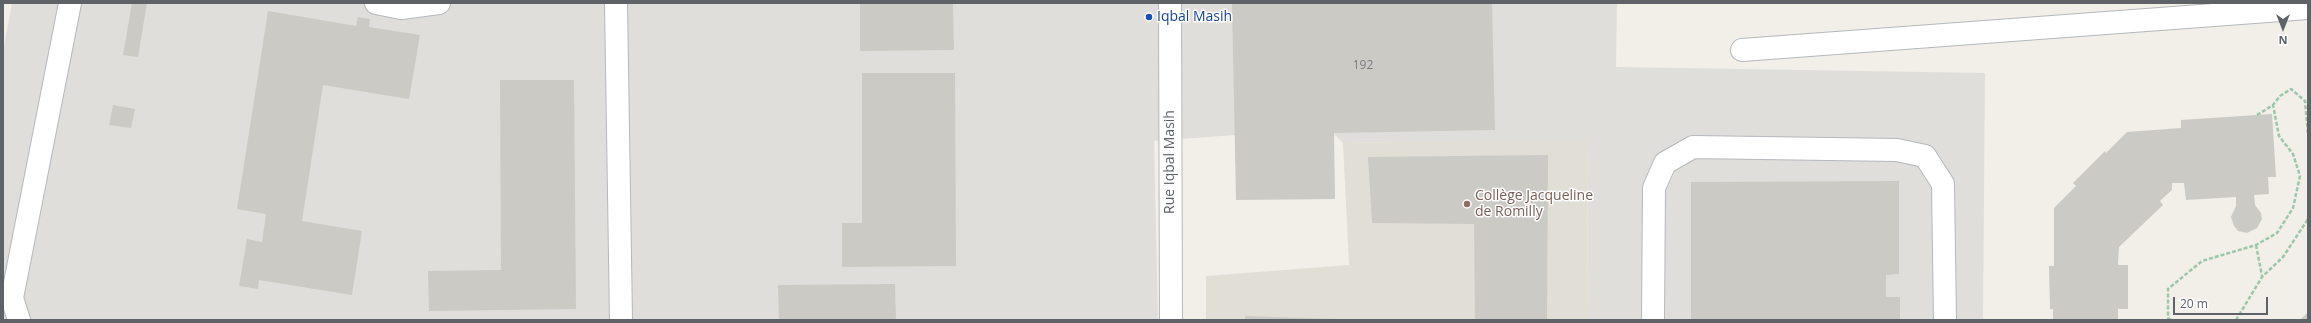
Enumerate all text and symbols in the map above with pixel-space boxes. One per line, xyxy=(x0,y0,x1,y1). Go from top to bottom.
north arrow xyxy=(2263,8,2303,48)
place label: Iqbal Masih xyxy=(1157,9,1232,25)
marker: Iqbal Masih xyxy=(1144,12,1154,22)
text: N xyxy=(2279,33,2287,48)
house number: 192 xyxy=(1353,59,1373,73)
street label: Rue Iqbal Masih xyxy=(1162,110,1178,214)
place label: Collège Jacqueline de Romilly xyxy=(1475,188,1593,220)
marker: Collège Jacqueline de Romilly xyxy=(1462,199,1472,209)
scale bar xyxy=(2175,289,2270,315)
text: 20 m xyxy=(2180,295,2208,312)

